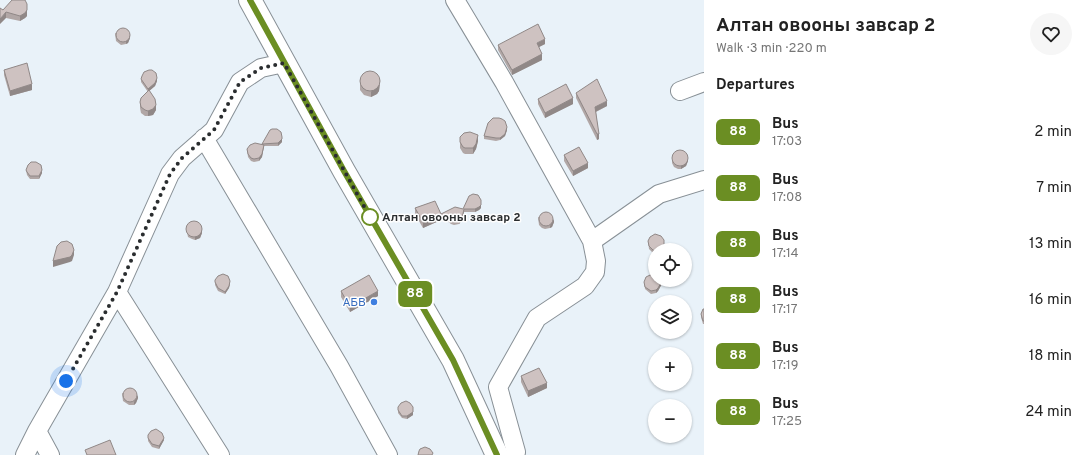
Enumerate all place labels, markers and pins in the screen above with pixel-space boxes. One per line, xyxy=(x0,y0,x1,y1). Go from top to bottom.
marker: Алтан овооны завсар 2 xyxy=(361,208,379,226)
place label: Алтан овооны завсар 2 xyxy=(382,210,521,226)
place label: АБВ xyxy=(342,295,366,311)
marker: АБВ xyxy=(369,297,379,307)

